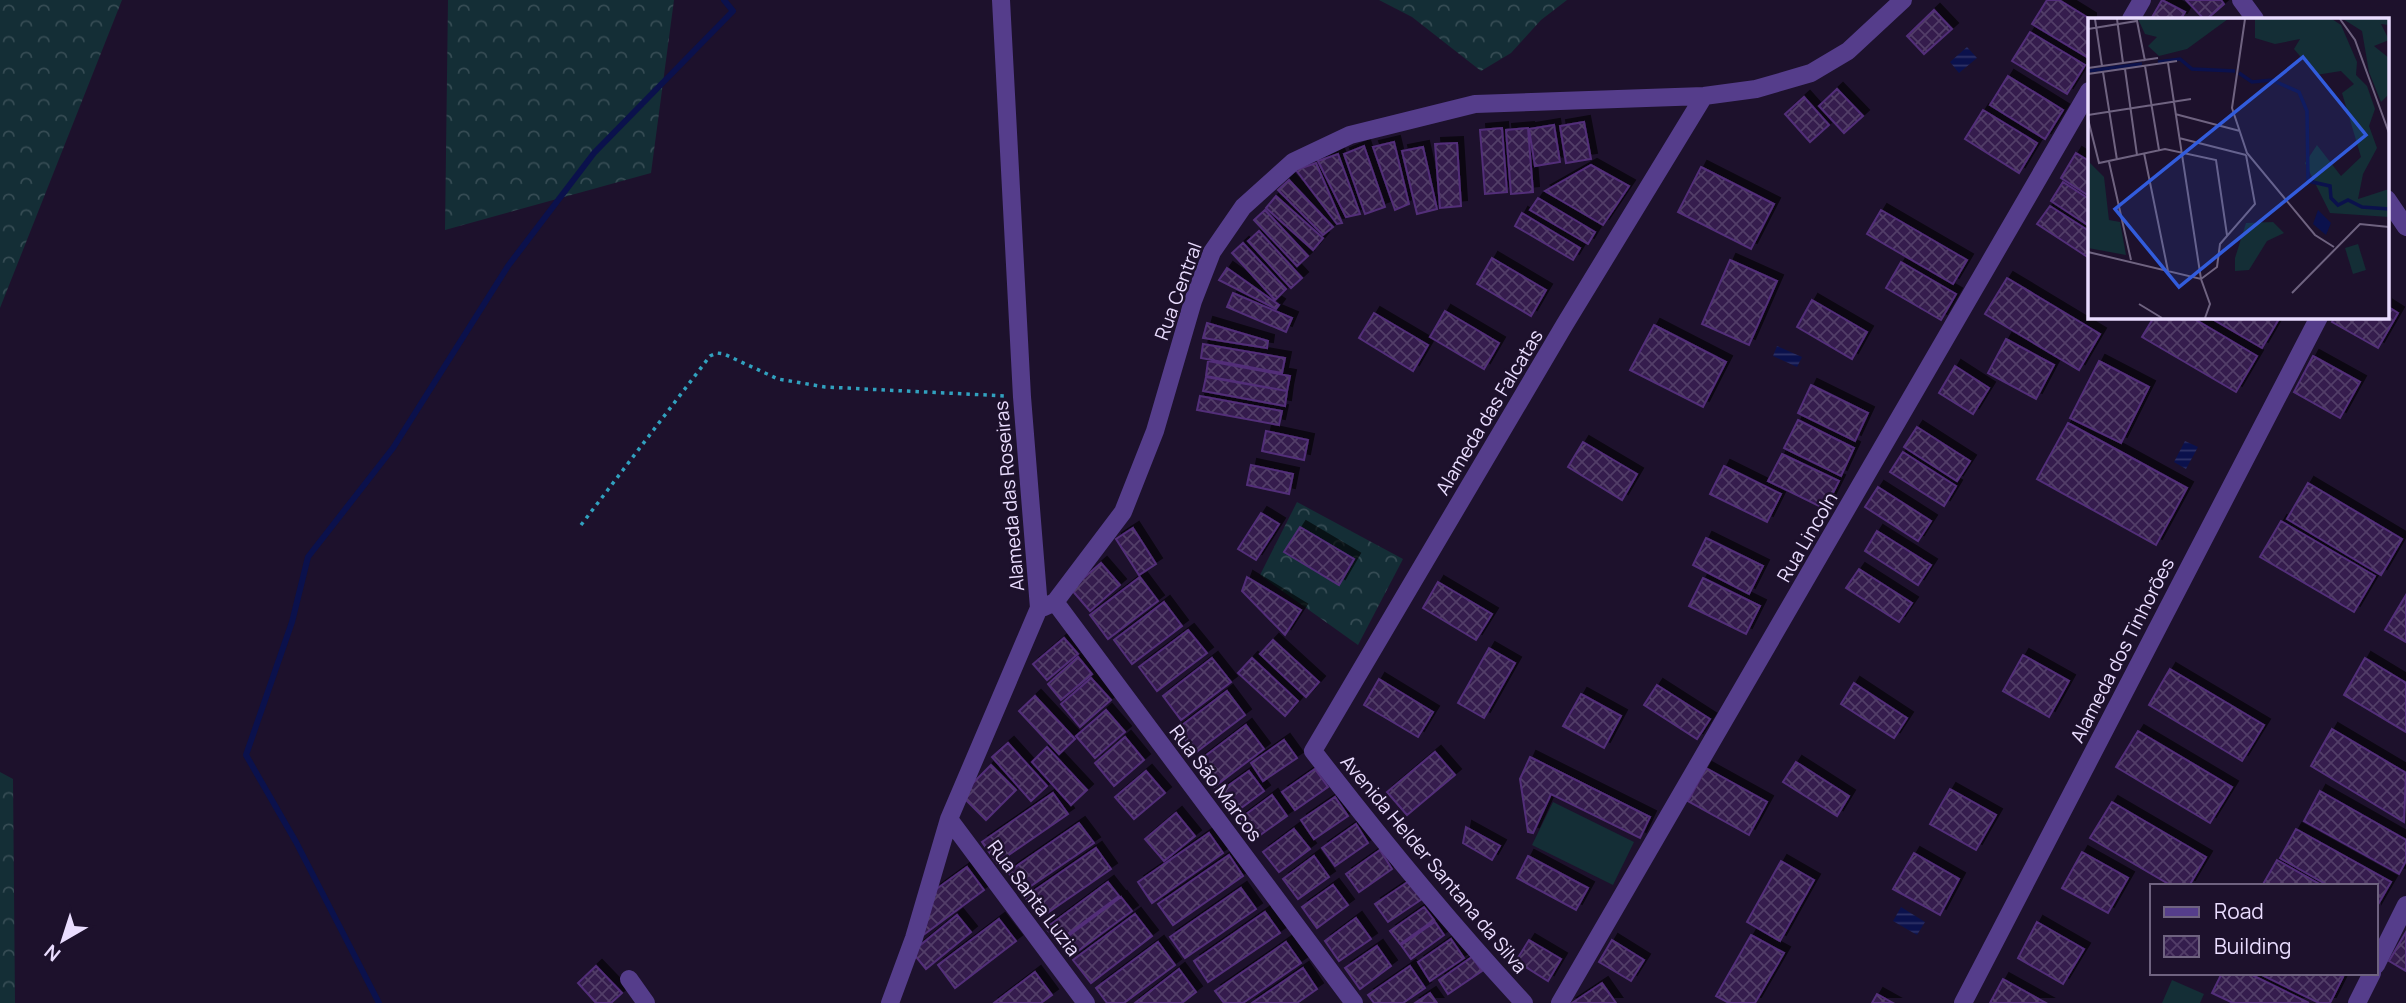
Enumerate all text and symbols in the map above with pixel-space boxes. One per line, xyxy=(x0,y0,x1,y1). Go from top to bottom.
inset map xyxy=(2088,18,2388,318)
street label: Rua Central xyxy=(1148,238,1208,344)
street label: Alameda das Falcatas xyxy=(1429,324,1549,500)
street label: Alameda das Roseiras xyxy=(988,400,1030,592)
street label: Rua Lincoln xyxy=(1771,487,1843,587)
street label: Alameda dos Tinhorões xyxy=(2064,553,2180,747)
street label: Rua São Marcos xyxy=(1164,719,1268,847)
street label: Avenida Helder Santana da Silva xyxy=(1335,749,1533,979)
street label: Rua Santa Luzia xyxy=(982,835,1086,961)
legend xyxy=(2150,884,2378,975)
text: Road xyxy=(2214,897,2264,925)
north arrow xyxy=(28,905,98,975)
text: Building xyxy=(2214,932,2291,960)
text: N xyxy=(39,939,66,968)

